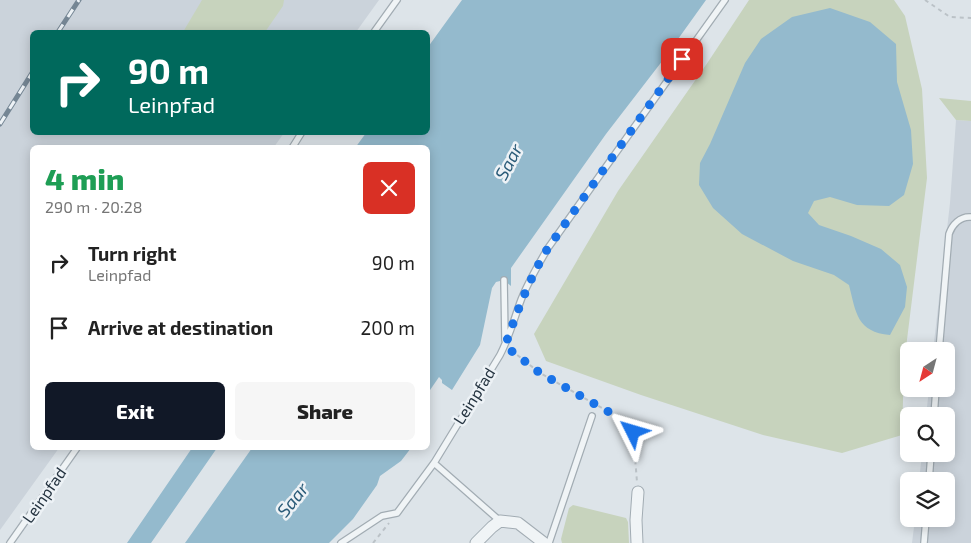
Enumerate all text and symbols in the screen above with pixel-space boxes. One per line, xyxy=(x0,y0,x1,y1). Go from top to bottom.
pin xyxy=(661,38,703,80)
icon: arrive xyxy=(668,45,696,73)
text: 90 m xyxy=(128,49,209,91)
icon: right xyxy=(45,50,110,115)
text: Leinpfad xyxy=(128,91,215,117)
water label: Saar xyxy=(490,139,527,183)
text: 4 min xyxy=(45,160,124,196)
button: close xyxy=(363,162,415,214)
text: 290 m · 20:28 xyxy=(45,197,142,216)
text: Turn right xyxy=(88,242,176,265)
icon: right xyxy=(45,249,73,277)
text: 90 m xyxy=(372,251,415,274)
text: Leinpfad xyxy=(88,265,151,284)
icon: arrive xyxy=(45,314,73,342)
text: Arrive at destination xyxy=(88,316,273,339)
text: 200 m xyxy=(361,316,415,339)
north arrow xyxy=(900,342,955,398)
map controls xyxy=(900,342,955,527)
street label: Leinpfad xyxy=(449,364,498,428)
button: Exit xyxy=(45,382,225,440)
button: Share xyxy=(235,382,415,440)
position arrow xyxy=(606,405,658,457)
button: search xyxy=(900,407,955,462)
street label: Leinpfad xyxy=(18,463,70,526)
button: layers xyxy=(900,472,955,527)
water label: Saar xyxy=(272,477,313,521)

